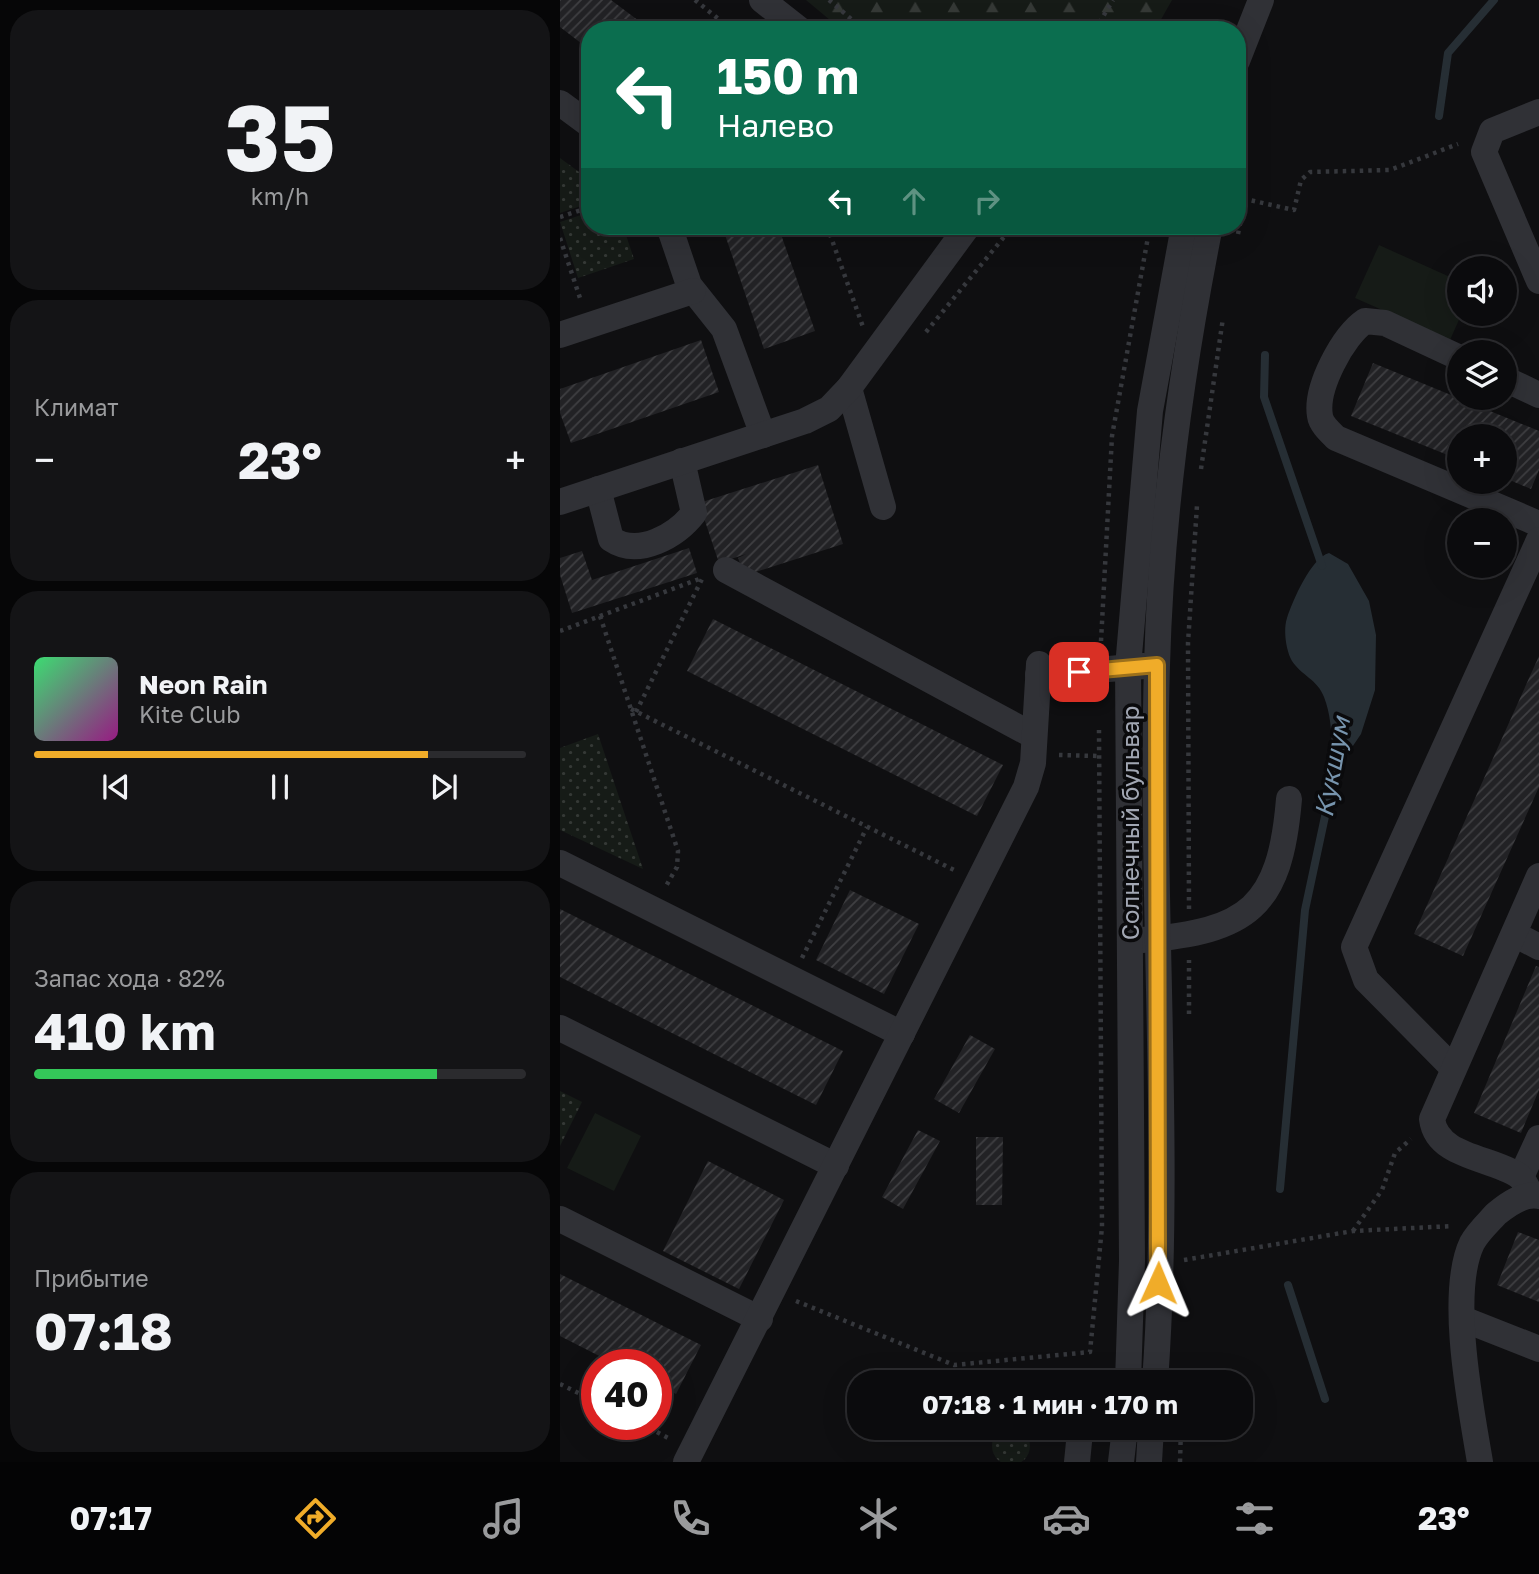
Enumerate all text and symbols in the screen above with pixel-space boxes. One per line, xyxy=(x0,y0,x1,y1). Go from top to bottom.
text: 150 m xyxy=(717,46,859,105)
icon: left xyxy=(602,49,693,140)
text: 35 xyxy=(224,82,336,191)
text: Налево xyxy=(717,106,834,144)
text: km/h xyxy=(251,182,309,210)
icon: left xyxy=(822,182,860,220)
icon: ahead xyxy=(895,182,933,220)
icon: right xyxy=(968,182,1006,220)
map controls xyxy=(1447,256,1517,578)
button: sound xyxy=(1447,256,1517,326)
button: layers xyxy=(1447,340,1517,410)
text: Климат xyxy=(34,393,119,421)
button: + xyxy=(1447,424,1517,494)
text: 23° xyxy=(238,428,322,490)
text: − xyxy=(34,437,55,482)
text: + xyxy=(505,437,526,482)
button: − xyxy=(1447,508,1517,578)
pin xyxy=(1049,642,1109,702)
icon: arrive xyxy=(1060,653,1098,691)
text: Neon Rain xyxy=(139,669,268,700)
text: Kite Club xyxy=(139,700,240,728)
street label: Солнечный бульвар xyxy=(1115,706,1144,940)
water label: Кукшум xyxy=(1308,712,1356,819)
icon: previous xyxy=(97,768,135,806)
icon: pause xyxy=(261,768,299,806)
icon: next xyxy=(425,768,463,806)
text: Запас хода · 82% xyxy=(34,964,225,992)
text: 410 km xyxy=(34,999,216,1061)
position arrow xyxy=(1121,1246,1195,1320)
text: Прибытие xyxy=(34,1264,149,1292)
text: 07:18 xyxy=(34,1299,173,1361)
speed limit sign: 40 xyxy=(581,1349,672,1440)
text: 07:18 · 1 мин · 170 m xyxy=(922,1389,1178,1420)
icon: directions xyxy=(291,1494,340,1543)
icon: music xyxy=(479,1494,528,1543)
icon: phone xyxy=(666,1494,715,1543)
icon: climate xyxy=(854,1494,903,1543)
icon: car xyxy=(1042,1494,1091,1543)
icon: filters xyxy=(1230,1494,1279,1543)
text: 07:17 xyxy=(69,1499,152,1537)
text: 23° xyxy=(1418,1499,1470,1537)

